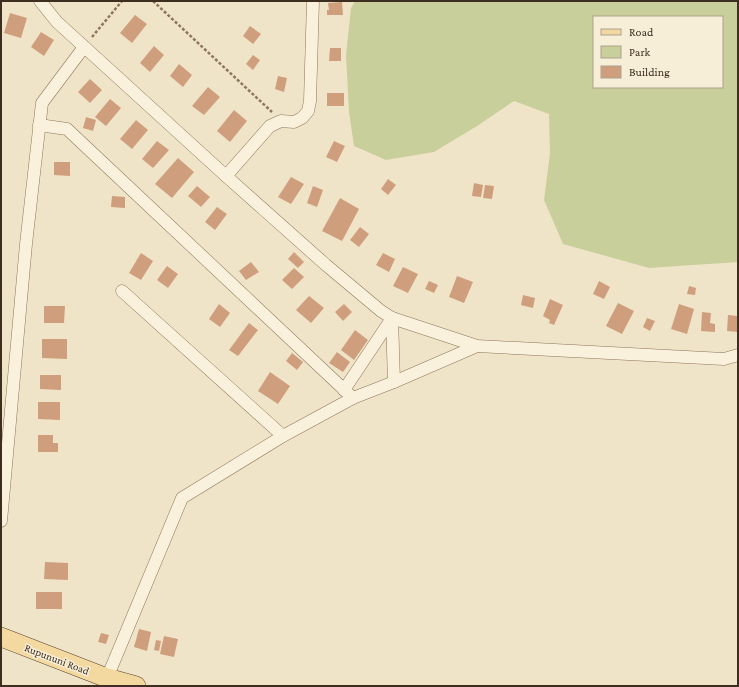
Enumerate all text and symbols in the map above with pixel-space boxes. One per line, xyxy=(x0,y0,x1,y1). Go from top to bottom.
legend xyxy=(593,16,723,88)
text: Road xyxy=(629,25,654,39)
text: Park xyxy=(629,45,651,59)
text: Building xyxy=(629,65,670,79)
street label: Rupununi Road xyxy=(23,641,91,678)

